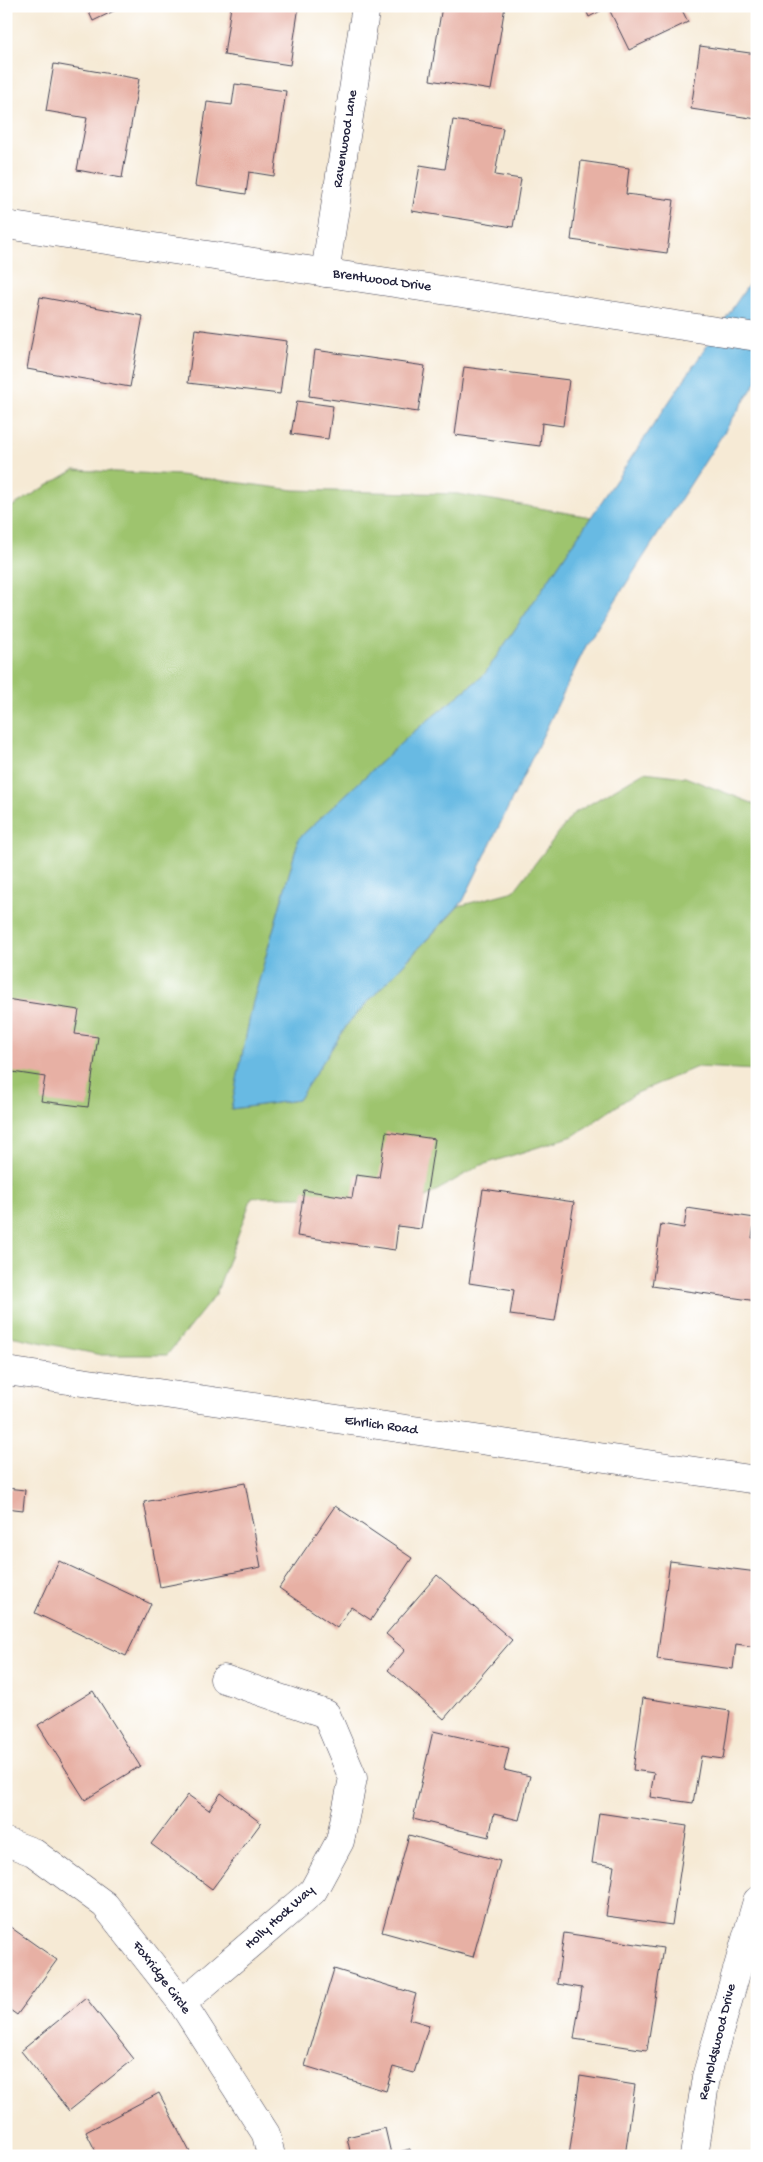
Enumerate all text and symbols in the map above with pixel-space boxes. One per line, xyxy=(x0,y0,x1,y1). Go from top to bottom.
street label: Ravenwood Lane xyxy=(330,88,362,189)
street label: Brentwood Drive xyxy=(331,266,433,296)
street label: Ehrlich Road xyxy=(343,1412,420,1440)
street label: Holly Hock Way xyxy=(242,1882,318,1954)
street label: Foxridge Circle xyxy=(127,1937,194,2019)
street label: Reynoldswood Drive xyxy=(695,1981,741,2102)

